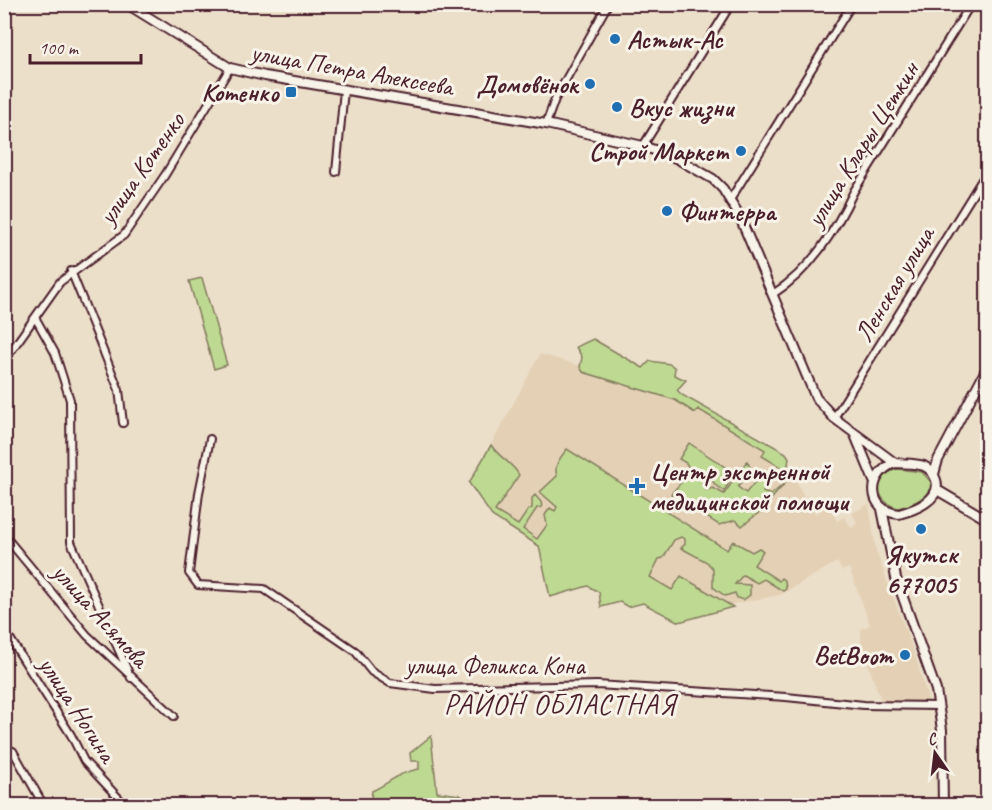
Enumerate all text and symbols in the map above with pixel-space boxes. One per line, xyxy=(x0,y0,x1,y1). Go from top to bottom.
place label: Астык-Ас xyxy=(627,23,724,56)
scale bar xyxy=(30,27,141,65)
marker: Астык-Ас xyxy=(608,32,622,46)
street label: улица Петра Алексеева xyxy=(246,35,458,104)
text: 100 m xyxy=(39,37,80,59)
street label: улица Клары Цеткин xyxy=(797,54,927,235)
place label: Домовёнок xyxy=(476,68,580,101)
place label: Котенко xyxy=(202,76,281,109)
marker: Домовёнок xyxy=(583,77,597,91)
marker: Котенко xyxy=(284,85,298,99)
place label: Вкус жизни xyxy=(629,91,736,124)
marker: Вкус жизни xyxy=(610,100,624,114)
street label: улица Котенко xyxy=(90,104,193,232)
place label: Строй Маркет xyxy=(589,135,730,168)
marker: Строй Маркет xyxy=(734,144,748,158)
place label: Финтерра xyxy=(679,195,778,228)
marker: Финтерра xyxy=(660,204,674,218)
street label: Ленская улица xyxy=(847,219,943,348)
place label: Центр экстренной медицинской помощи xyxy=(650,455,851,518)
marker: Центр экстренной медицинской помощи xyxy=(628,477,646,495)
marker: Якутск 677005 xyxy=(914,522,928,536)
place label: Якутск 677005 xyxy=(885,538,960,601)
street label: улица Асямова xyxy=(44,555,158,676)
place label: BetBoom xyxy=(814,639,895,672)
street label: улица Ногина xyxy=(30,648,125,770)
marker: BetBoom xyxy=(898,648,912,662)
street label: улица Феликса Кона xyxy=(403,649,586,682)
district label: РАЙОН ОБЛАСТНАЯ xyxy=(444,687,679,722)
north arrow xyxy=(905,723,965,783)
text: С xyxy=(925,728,940,750)

